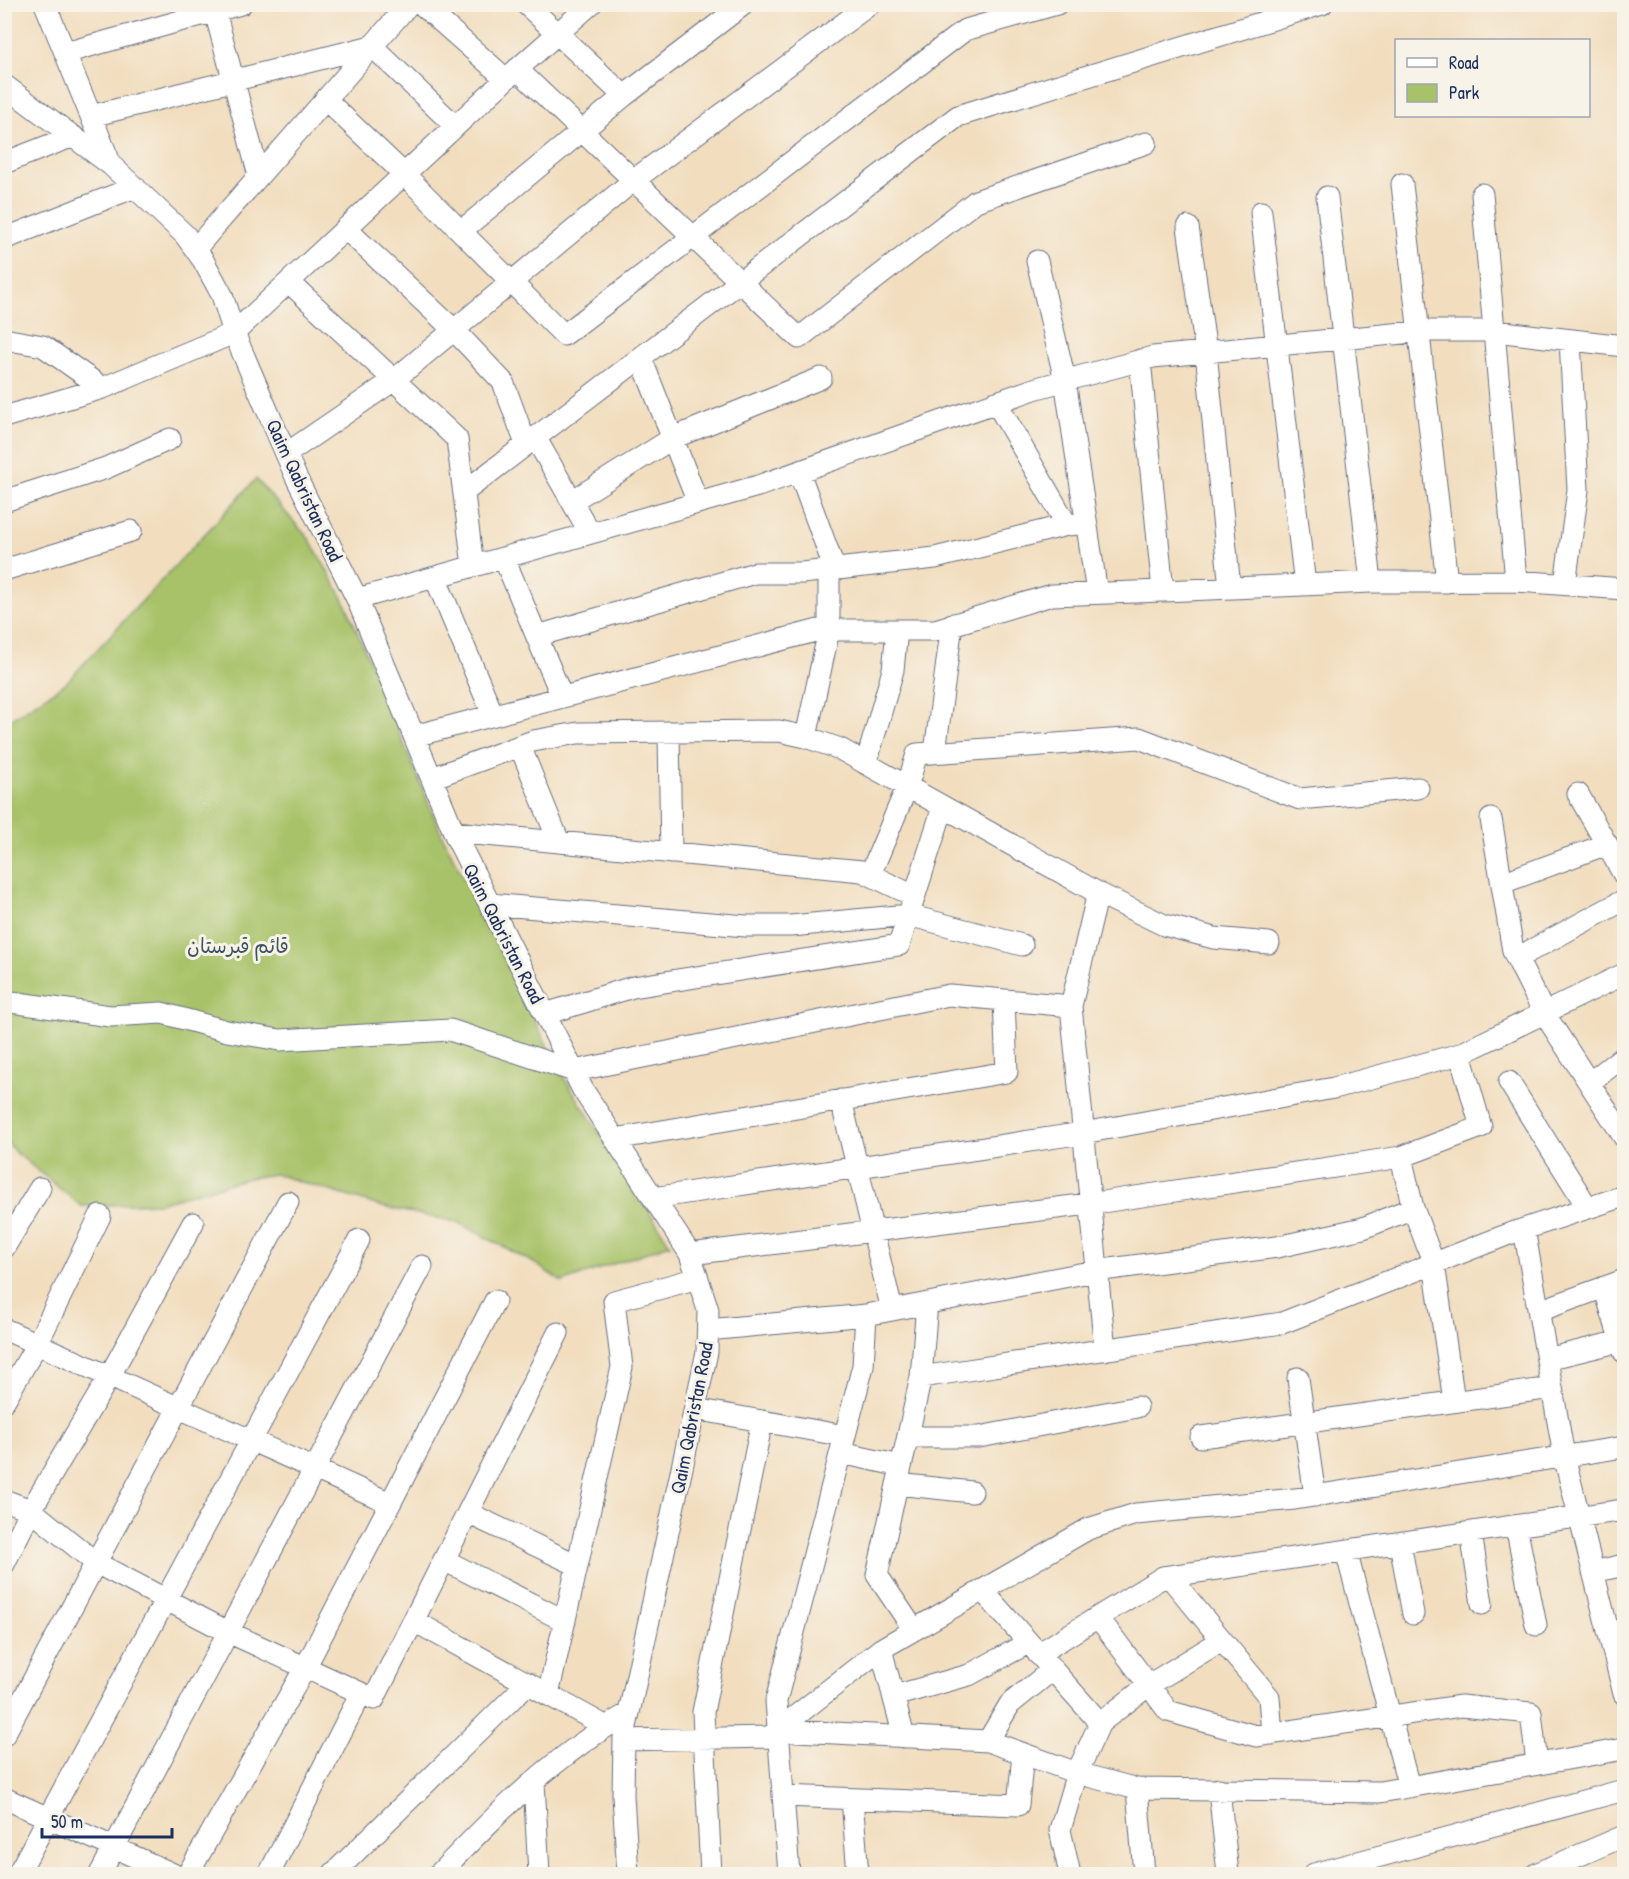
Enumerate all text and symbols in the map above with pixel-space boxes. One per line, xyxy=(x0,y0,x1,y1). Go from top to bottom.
legend xyxy=(1395,39,1590,117)
text: Road xyxy=(1449,50,1479,75)
text: Park xyxy=(1449,80,1480,105)
street label: Qaim Qabristan Road xyxy=(260,415,350,566)
street label: Qaim Qabristan Road xyxy=(457,858,551,1008)
park label: قائم قبرستان xyxy=(187,932,289,961)
street label: Qaim Qabristan Road xyxy=(663,1340,719,1496)
scale bar xyxy=(42,1801,172,1839)
text: 50 m xyxy=(51,1809,83,1834)

